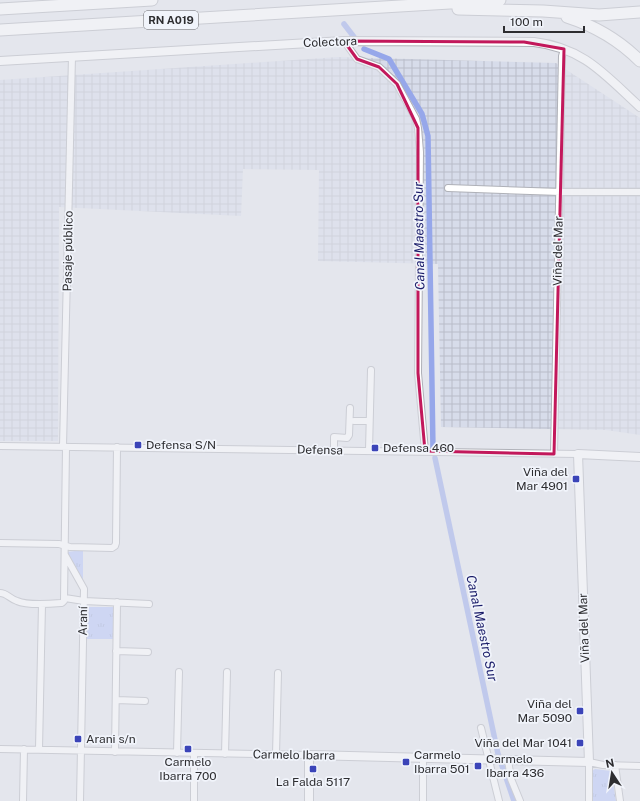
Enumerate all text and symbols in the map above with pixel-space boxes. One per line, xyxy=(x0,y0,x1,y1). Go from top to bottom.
scale bar xyxy=(504,8,584,34)
road number: RN A019 xyxy=(144,11,198,29)
text: 100 m xyxy=(510,15,543,29)
street label: Colectora xyxy=(303,34,357,50)
water label: Canal Maestro Sur xyxy=(411,182,427,290)
street label: Pasaje público xyxy=(60,210,76,291)
street label: Viña del Mar xyxy=(550,216,566,286)
place label: Defensa S/N xyxy=(146,438,216,452)
marker: Defensa S/N xyxy=(133,440,143,450)
place label: Defensa 460 xyxy=(383,441,454,455)
street label: Defensa xyxy=(297,443,343,457)
marker: Defensa 460 xyxy=(370,443,380,453)
place label: Viña del Mar 4901 xyxy=(516,465,568,493)
marker: Viña del Mar 4901 xyxy=(571,474,581,484)
water label: Canal Maestro Sur xyxy=(463,573,501,683)
street label: Viña del Mar xyxy=(576,593,592,663)
street label: Araní xyxy=(76,605,90,636)
place label: Viña del Mar 5090 xyxy=(517,697,572,725)
marker: Viña del Mar 5090 xyxy=(575,706,585,716)
place label: Arani s/n xyxy=(86,732,136,746)
marker: Arani s/n xyxy=(73,734,83,744)
place label: Viña del Mar 1041 xyxy=(475,736,572,750)
marker: Viña del Mar 1041 xyxy=(575,738,585,748)
marker: Carmelo Ibarra 700 xyxy=(183,744,193,754)
street label: Carmelo Ibarra xyxy=(253,747,335,763)
place label: Carmelo Ibarra 501 xyxy=(414,748,470,776)
place label: Carmelo Ibarra 436 xyxy=(486,752,544,780)
north arrow xyxy=(592,753,632,793)
place label: Carmelo Ibarra 700 xyxy=(159,755,217,783)
text: N xyxy=(604,756,615,770)
marker: Carmelo Ibarra 501 xyxy=(401,757,411,767)
marker: Carmelo Ibarra 436 xyxy=(473,761,483,771)
marker: La Falda 5117 xyxy=(308,764,318,774)
place label: La Falda 5117 xyxy=(276,775,350,789)

